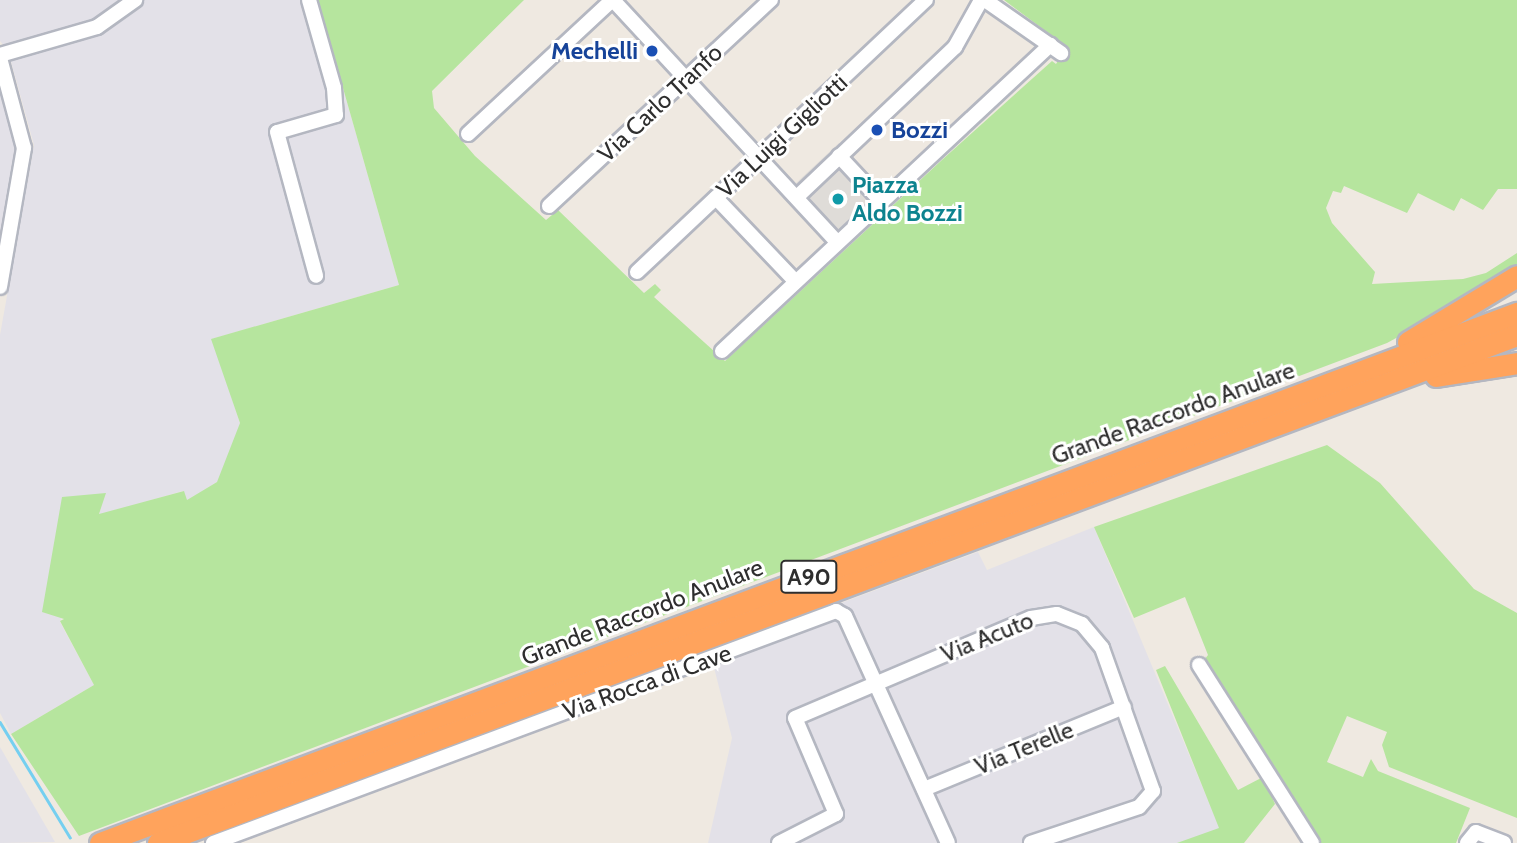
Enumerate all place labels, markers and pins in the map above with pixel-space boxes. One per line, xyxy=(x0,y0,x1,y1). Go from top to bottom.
place label: Mechelli xyxy=(551,37,638,65)
marker: Mechelli xyxy=(644,43,660,59)
place label: Bozzi xyxy=(891,116,948,144)
marker: Bozzi xyxy=(869,122,885,138)
place label: Piazza Aldo Bozzi xyxy=(852,171,963,227)
marker: Piazza Aldo Bozzi xyxy=(830,191,846,207)

